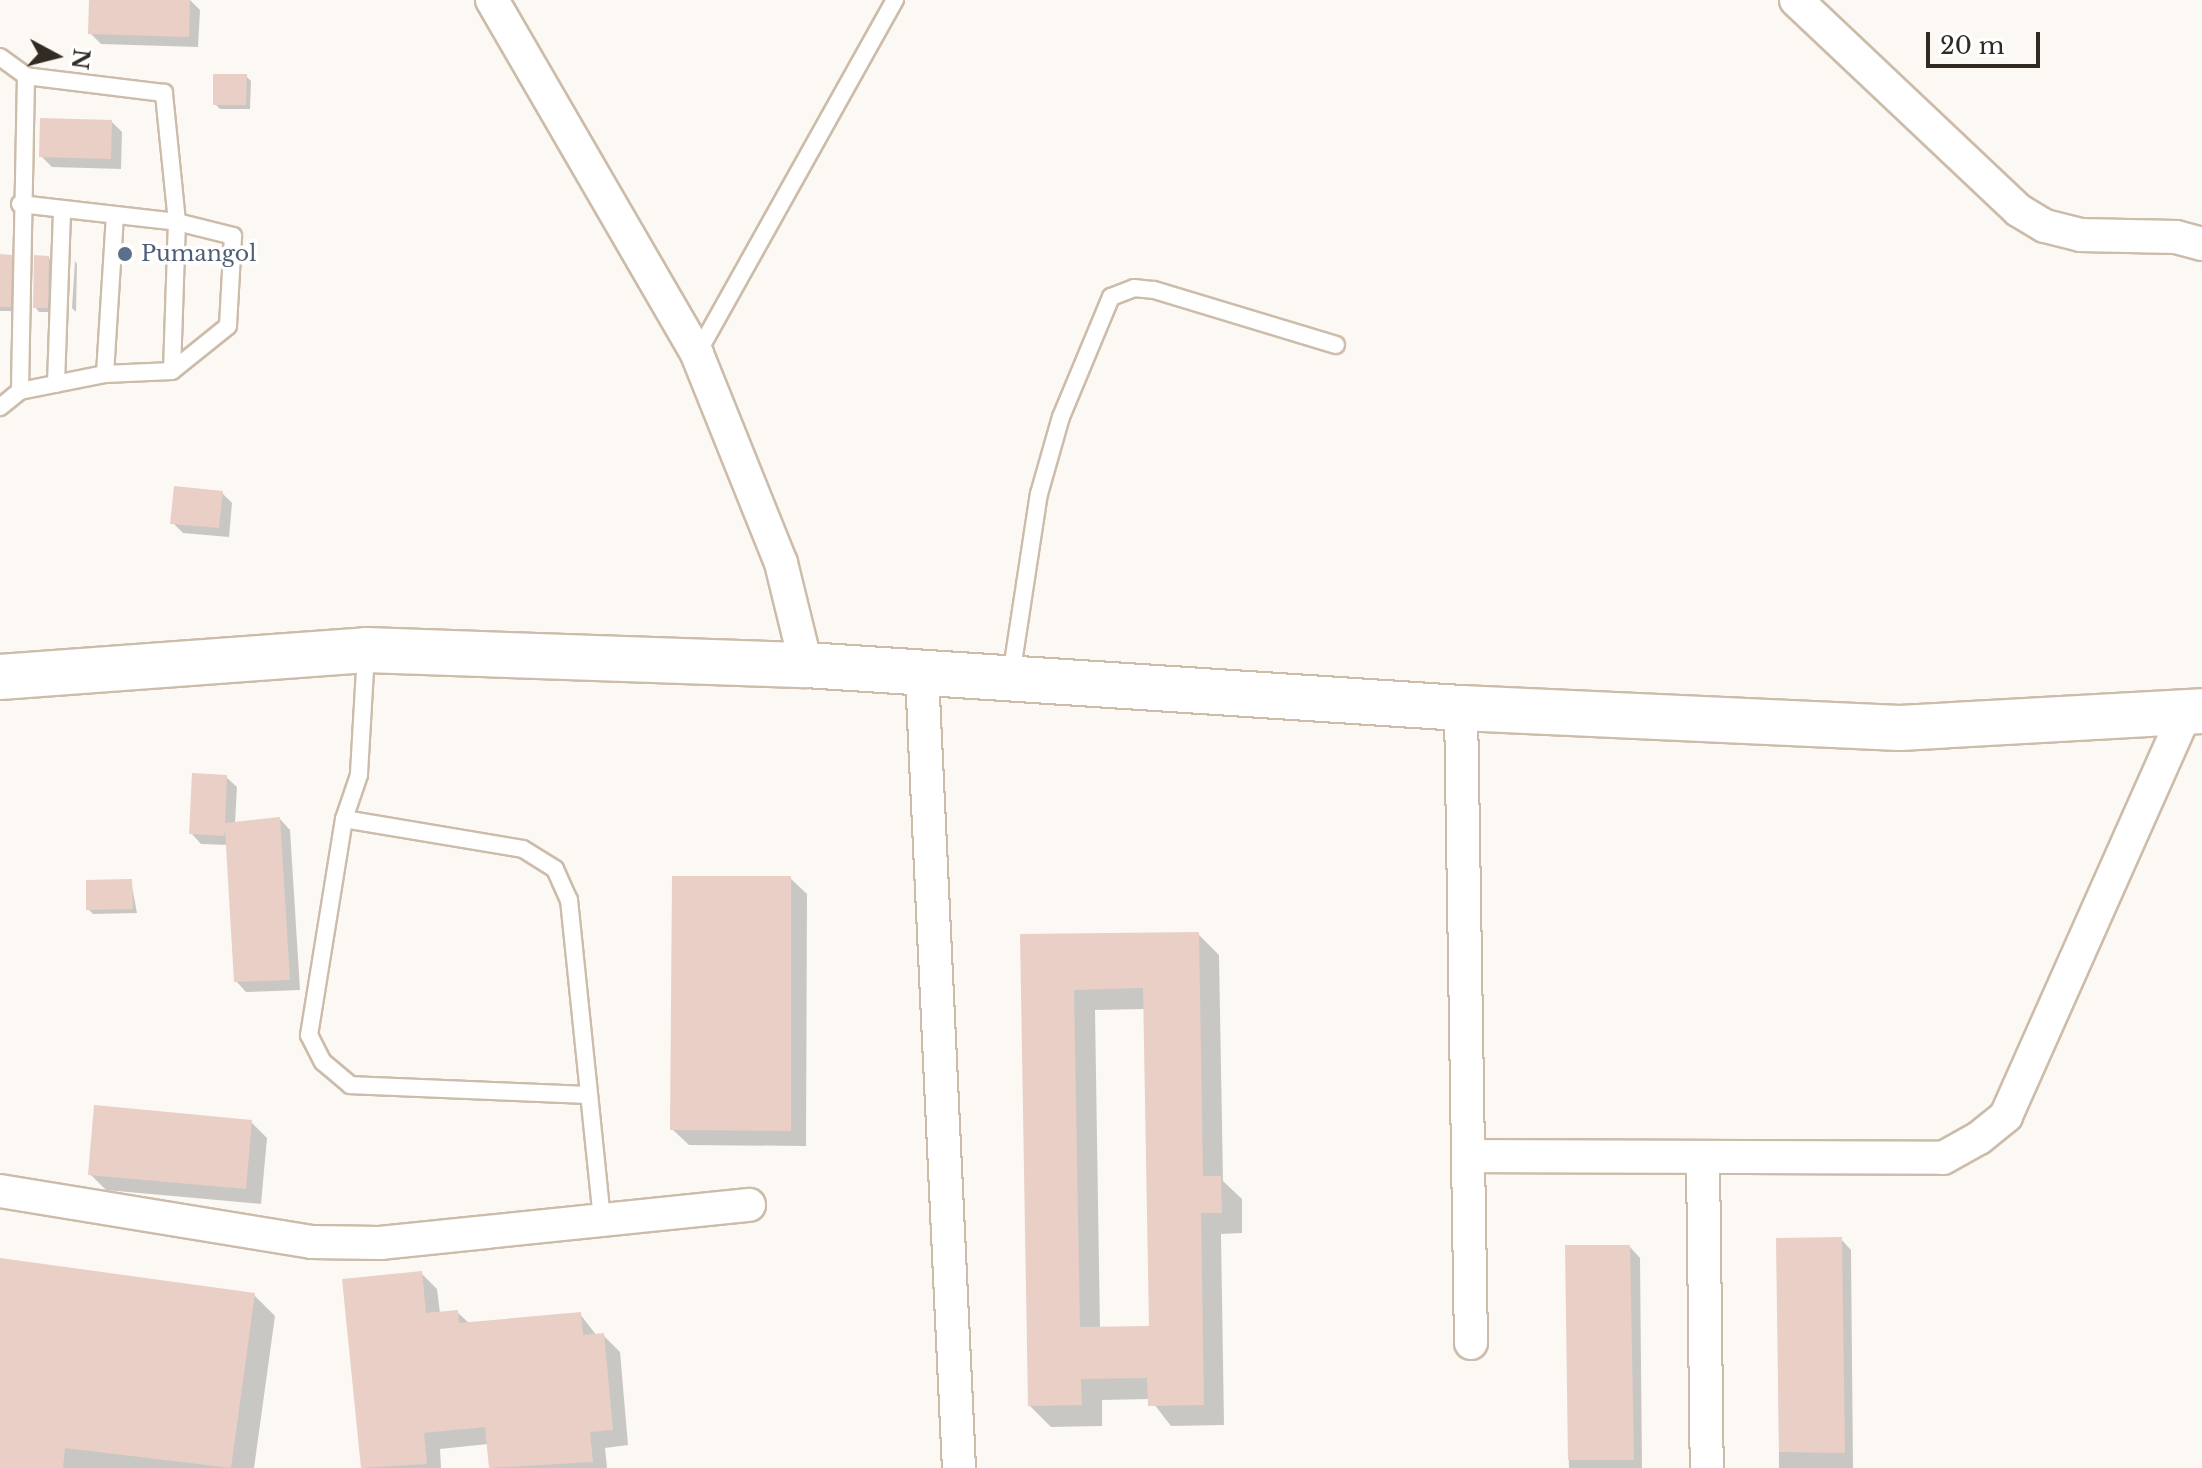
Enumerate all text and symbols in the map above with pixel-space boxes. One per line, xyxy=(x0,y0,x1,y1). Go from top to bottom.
north arrow xyxy=(16,16,96,96)
scale bar xyxy=(1930,16,2044,66)
text: 20 m xyxy=(1940,31,2005,60)
text: N xyxy=(66,47,95,71)
place label: Pumangol xyxy=(141,241,256,267)
marker: Pumangol xyxy=(116,245,134,263)

